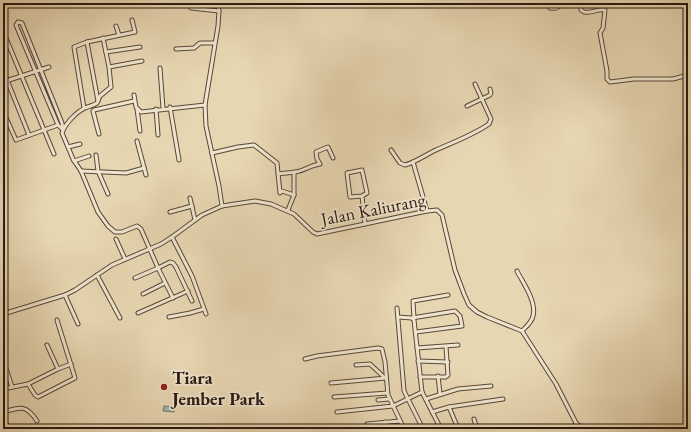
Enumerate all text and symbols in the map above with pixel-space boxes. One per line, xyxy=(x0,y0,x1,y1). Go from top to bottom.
street label: Jalan Kaliurang xyxy=(317,188,427,231)
place label: Tiara Jember Park xyxy=(170,366,266,410)
marker: Tiara Jember Park xyxy=(159,382,169,392)

